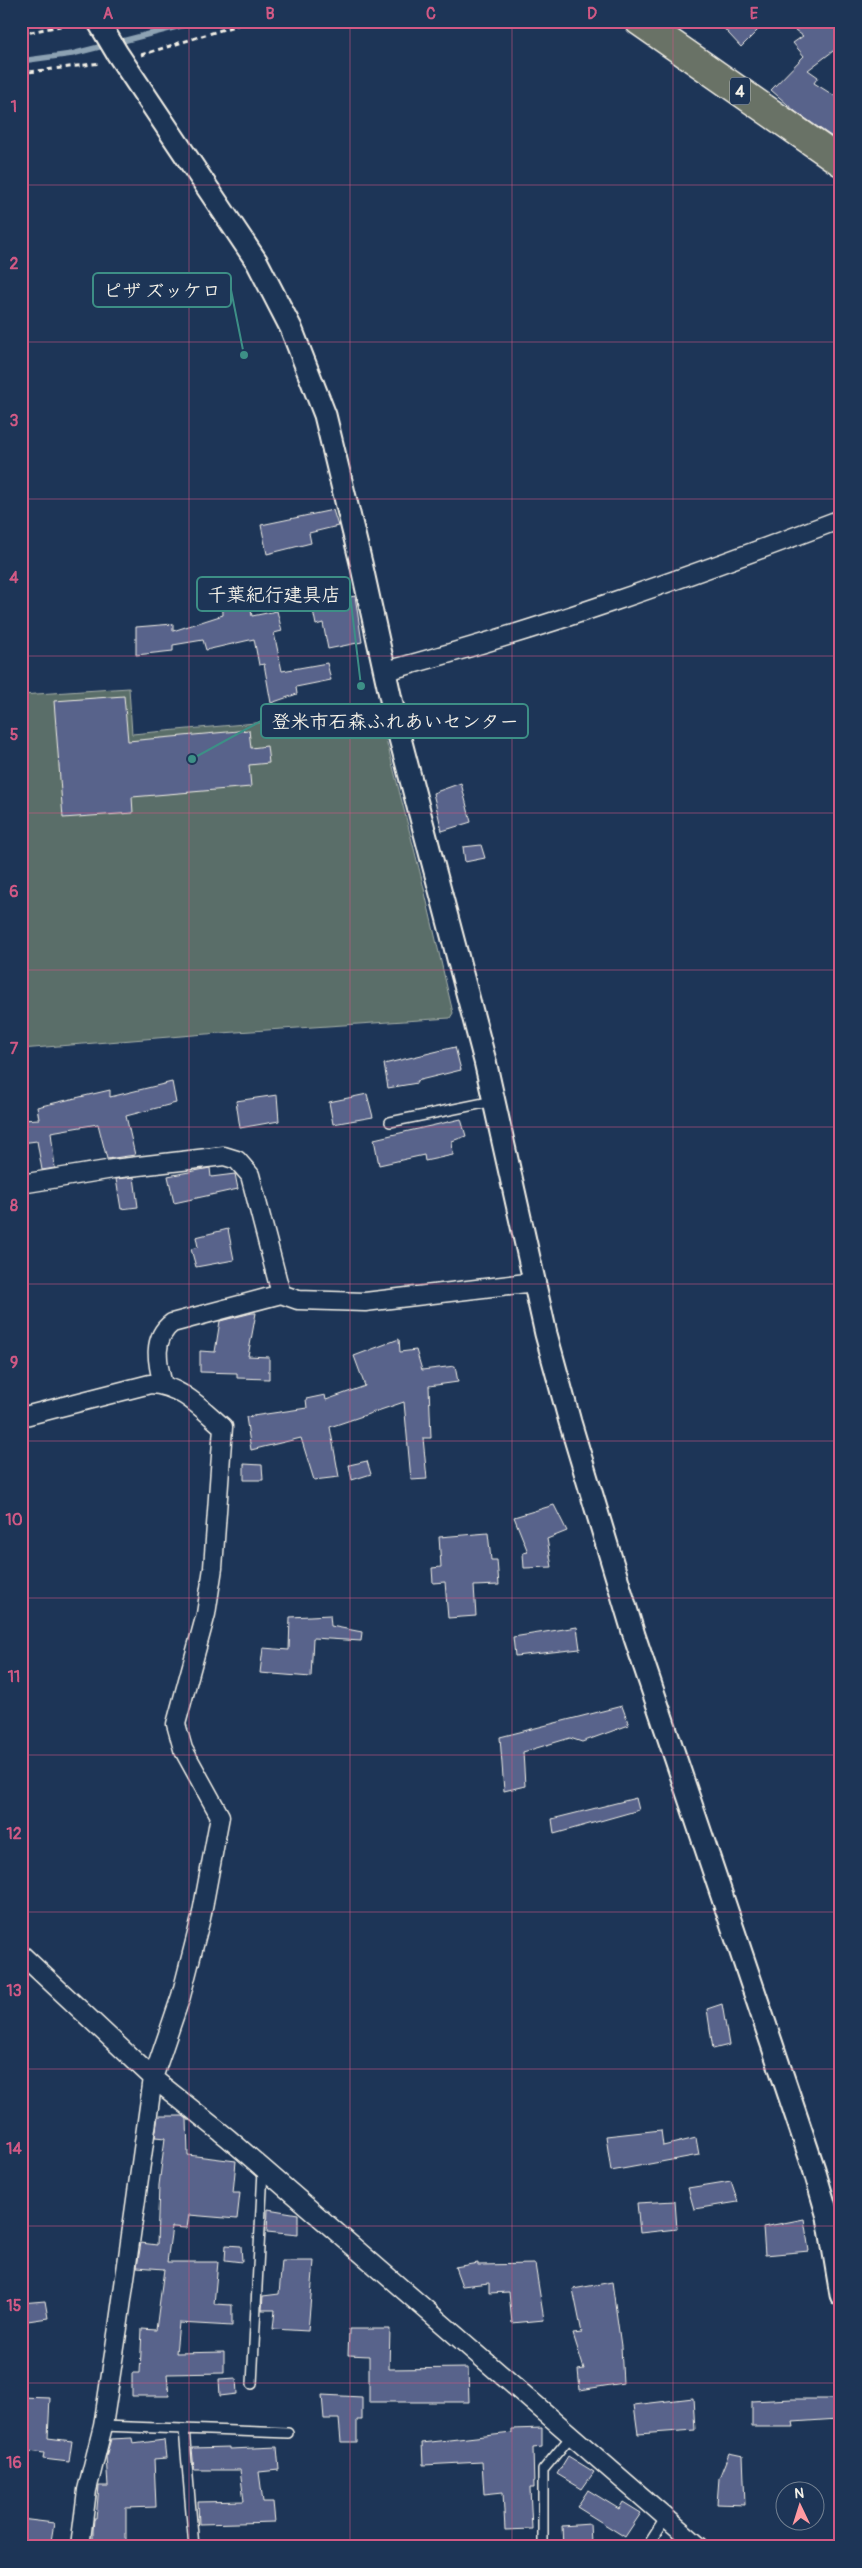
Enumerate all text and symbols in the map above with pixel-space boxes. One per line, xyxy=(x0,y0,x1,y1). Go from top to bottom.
text: A xyxy=(103,4,114,24)
text: B xyxy=(265,4,275,24)
text: C xyxy=(426,4,436,24)
text: D xyxy=(587,4,597,24)
text: E xyxy=(750,4,759,24)
road number: 4 xyxy=(730,78,750,104)
text: 1 xyxy=(11,97,17,117)
text: 2 xyxy=(10,254,19,274)
callout: ピザ ズッケロ xyxy=(93,273,231,307)
text: ピザ ズッケロ xyxy=(103,279,221,303)
text: 3 xyxy=(10,411,19,431)
text: 4 xyxy=(9,568,19,588)
callout: 千葉紀行建具店 xyxy=(197,577,350,611)
text: 千葉紀行建具店 xyxy=(207,583,341,607)
callout: 登米市石森ふれあいセンター xyxy=(261,704,528,738)
text: 登米市石森ふれあいセンター xyxy=(271,710,519,734)
text: 5 xyxy=(10,725,19,745)
text: 6 xyxy=(9,882,19,902)
text: 7 xyxy=(10,1039,19,1059)
text: 8 xyxy=(10,1196,18,1216)
text: 9 xyxy=(10,1353,18,1373)
text: 10 xyxy=(5,1510,23,1530)
text: 11 xyxy=(8,1667,20,1687)
text: 12 xyxy=(6,1824,22,1844)
text: 13 xyxy=(6,1981,22,2001)
text: 14 xyxy=(6,2139,22,2159)
text: 15 xyxy=(7,2296,22,2316)
text: 16 xyxy=(6,2453,22,2473)
north arrow xyxy=(774,2480,824,2530)
text: N xyxy=(794,2485,804,2502)

